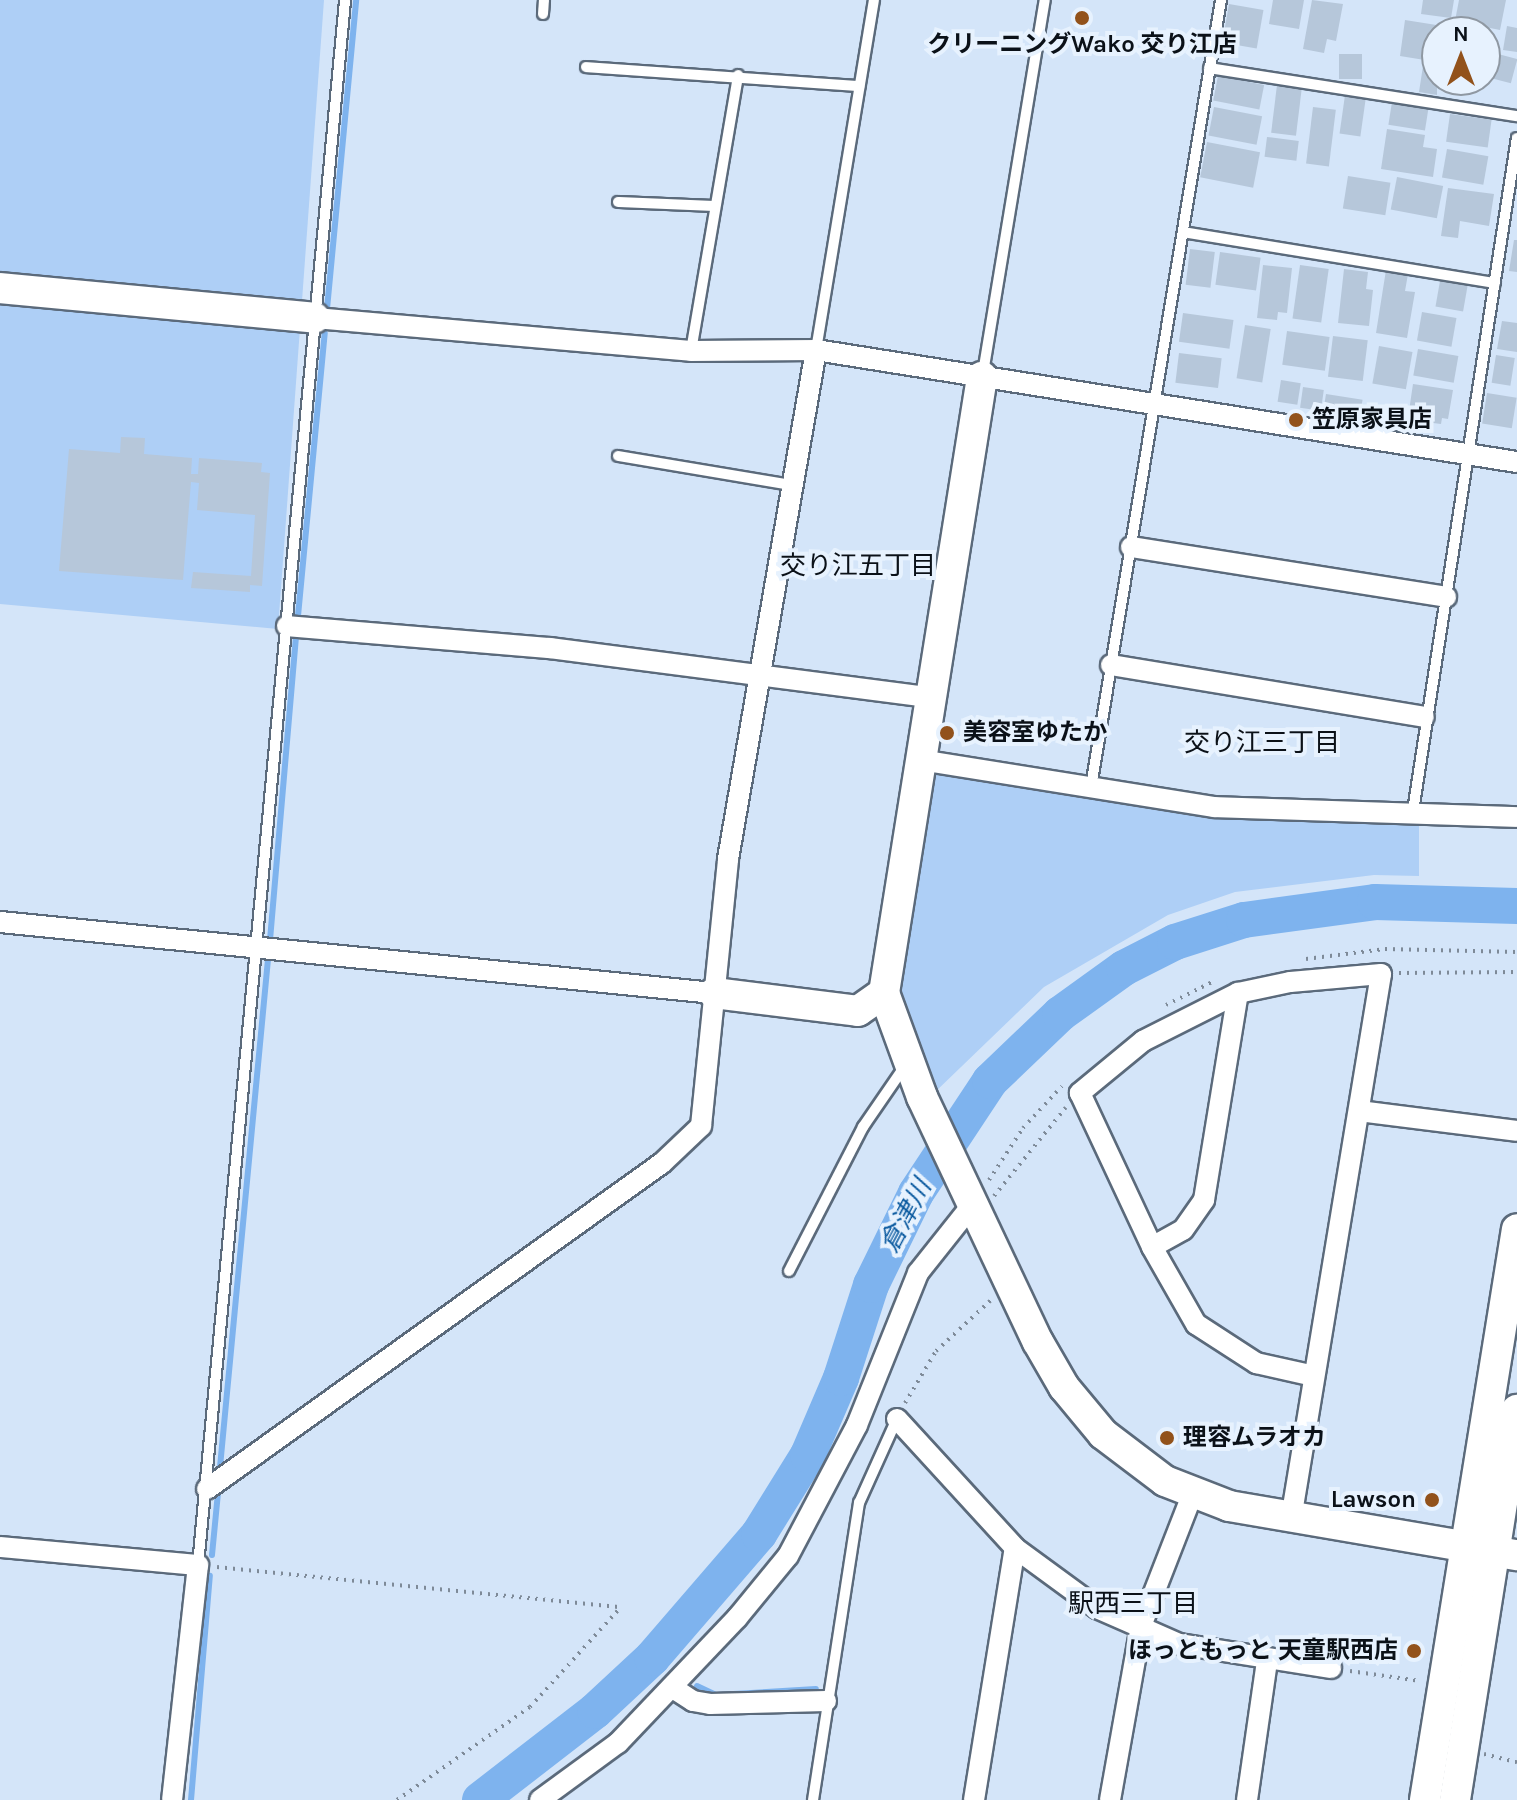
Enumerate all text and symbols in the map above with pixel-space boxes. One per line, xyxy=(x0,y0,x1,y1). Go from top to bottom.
marker: クリーニングWako 交り江店 xyxy=(1073,9,1091,27)
north arrow xyxy=(1421,16,1501,96)
text: N xyxy=(1453,21,1469,47)
place label: クリーニングWako 交り江店 xyxy=(927,31,1237,59)
place label: 笠原家具店 xyxy=(1312,406,1432,434)
marker: 笠原家具店 xyxy=(1287,411,1305,429)
district label: 交り江五丁目 xyxy=(780,550,936,582)
place label: 美容室ゆたか xyxy=(963,719,1107,747)
marker: 美容室ゆたか xyxy=(938,724,956,742)
district label: 交り江三丁目 xyxy=(1184,727,1340,759)
water label: 倉津川 xyxy=(874,1174,938,1258)
place label: 理容ムラオカ xyxy=(1183,1424,1327,1452)
marker: 理容ムラオカ xyxy=(1158,1429,1176,1447)
place label: Lawson xyxy=(1331,1486,1416,1514)
marker: Lawson xyxy=(1423,1491,1441,1509)
district label: 駅西三丁目 xyxy=(1068,1588,1198,1620)
place label: ほっともっと 天童駅西店 xyxy=(1128,1637,1398,1665)
marker: ほっともっと 天童駅西店 xyxy=(1405,1642,1423,1660)

